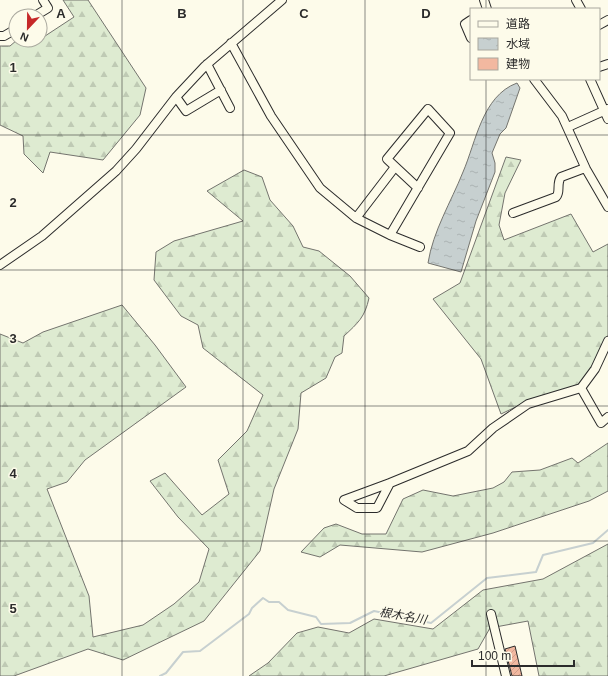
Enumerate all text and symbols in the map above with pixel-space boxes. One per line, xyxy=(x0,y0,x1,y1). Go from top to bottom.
text: A xyxy=(56,6,66,21)
text: B xyxy=(177,6,187,21)
text: C xyxy=(299,6,309,21)
text: D xyxy=(421,6,431,21)
north arrow xyxy=(8,8,48,48)
legend xyxy=(470,8,600,80)
text: 道路 xyxy=(506,17,530,31)
text: N xyxy=(18,30,30,44)
text: 水域 xyxy=(506,37,530,51)
text: 建物 xyxy=(506,57,530,71)
text: 1 xyxy=(9,60,17,75)
text: 2 xyxy=(9,195,17,210)
text: 3 xyxy=(9,331,17,346)
text: 4 xyxy=(9,466,17,481)
text: 5 xyxy=(9,601,17,616)
water label: 根木名川 xyxy=(378,605,430,627)
scale bar xyxy=(472,642,574,668)
text: 100 m xyxy=(478,649,511,663)

